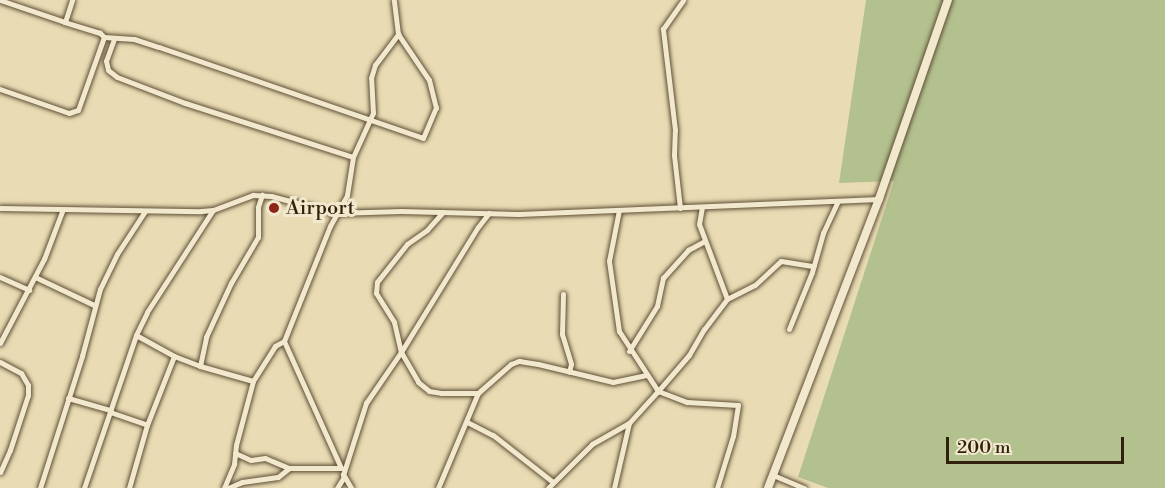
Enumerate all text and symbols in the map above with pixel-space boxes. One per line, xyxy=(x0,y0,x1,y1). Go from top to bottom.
place label: Airport xyxy=(286,196,355,220)
marker: Airport xyxy=(267,201,281,215)
scale bar xyxy=(949,425,1128,463)
text: 200 m xyxy=(957,436,1011,459)

